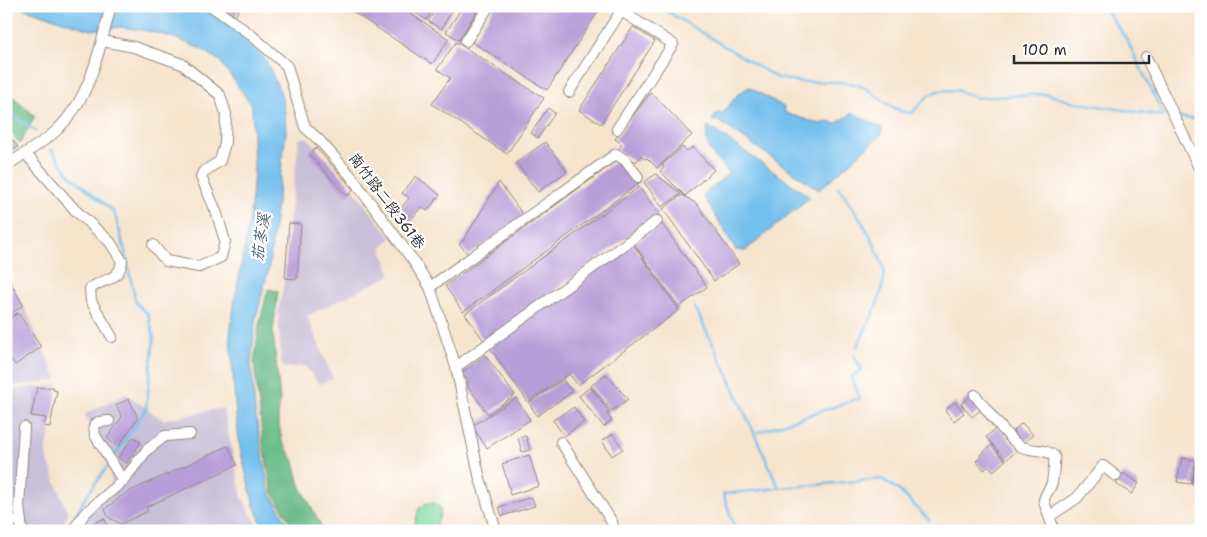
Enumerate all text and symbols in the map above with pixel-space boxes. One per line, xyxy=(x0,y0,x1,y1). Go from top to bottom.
scale bar xyxy=(1014,32,1150,64)
text: 100 m xyxy=(1022,40,1067,60)
street label: 南竹路二段361巷 xyxy=(344,149,430,253)
water label: 茄苳溪 xyxy=(246,211,275,262)

